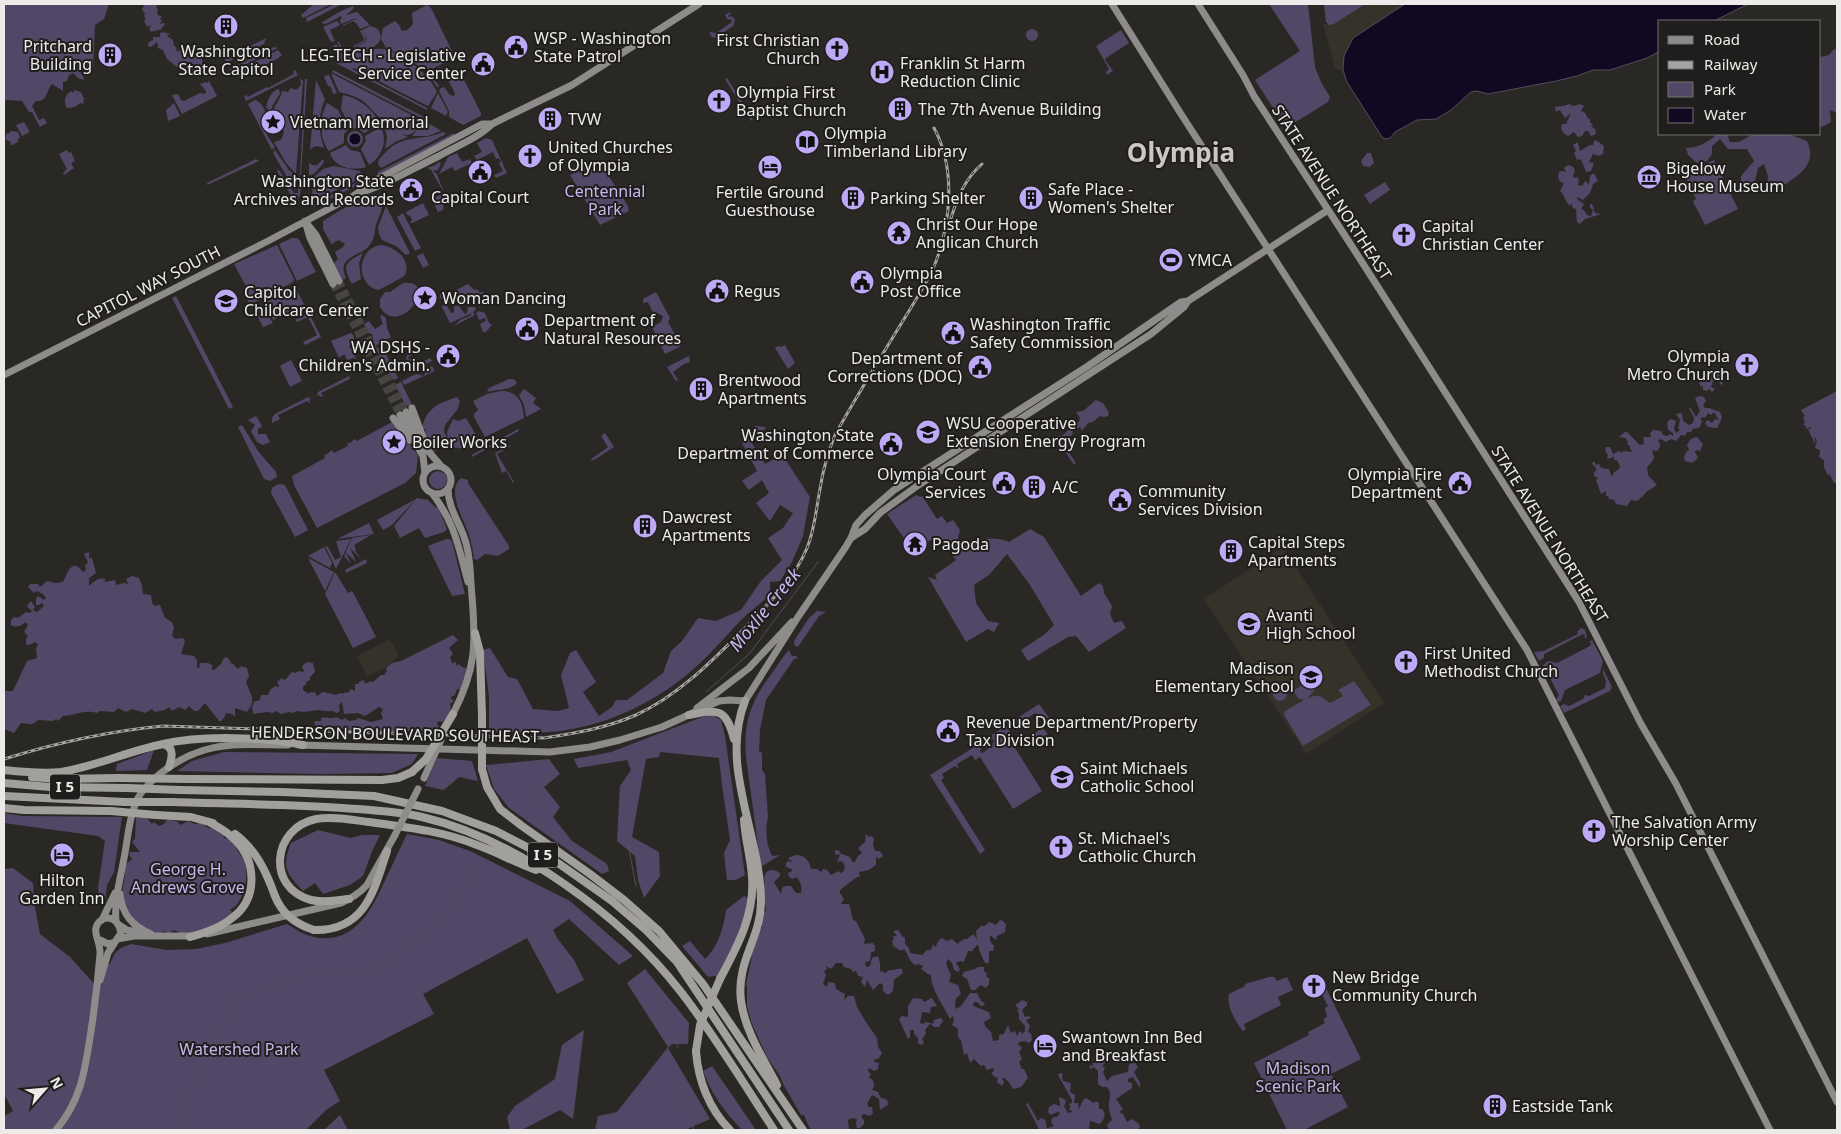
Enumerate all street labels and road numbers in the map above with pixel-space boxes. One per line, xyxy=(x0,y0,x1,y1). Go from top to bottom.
street label: STATE AVENUE NORTHEAST xyxy=(1267,100,1397,284)
street label: CAPITOL WAY SOUTH xyxy=(72,240,224,332)
street label: STATE AVENUE NORTHEAST xyxy=(1486,441,1614,627)
street label: HENDERSON BOULEVARD SOUTHEAST xyxy=(251,720,539,748)
road number: I 5 xyxy=(50,774,80,800)
road number: I 5 xyxy=(528,842,558,868)

